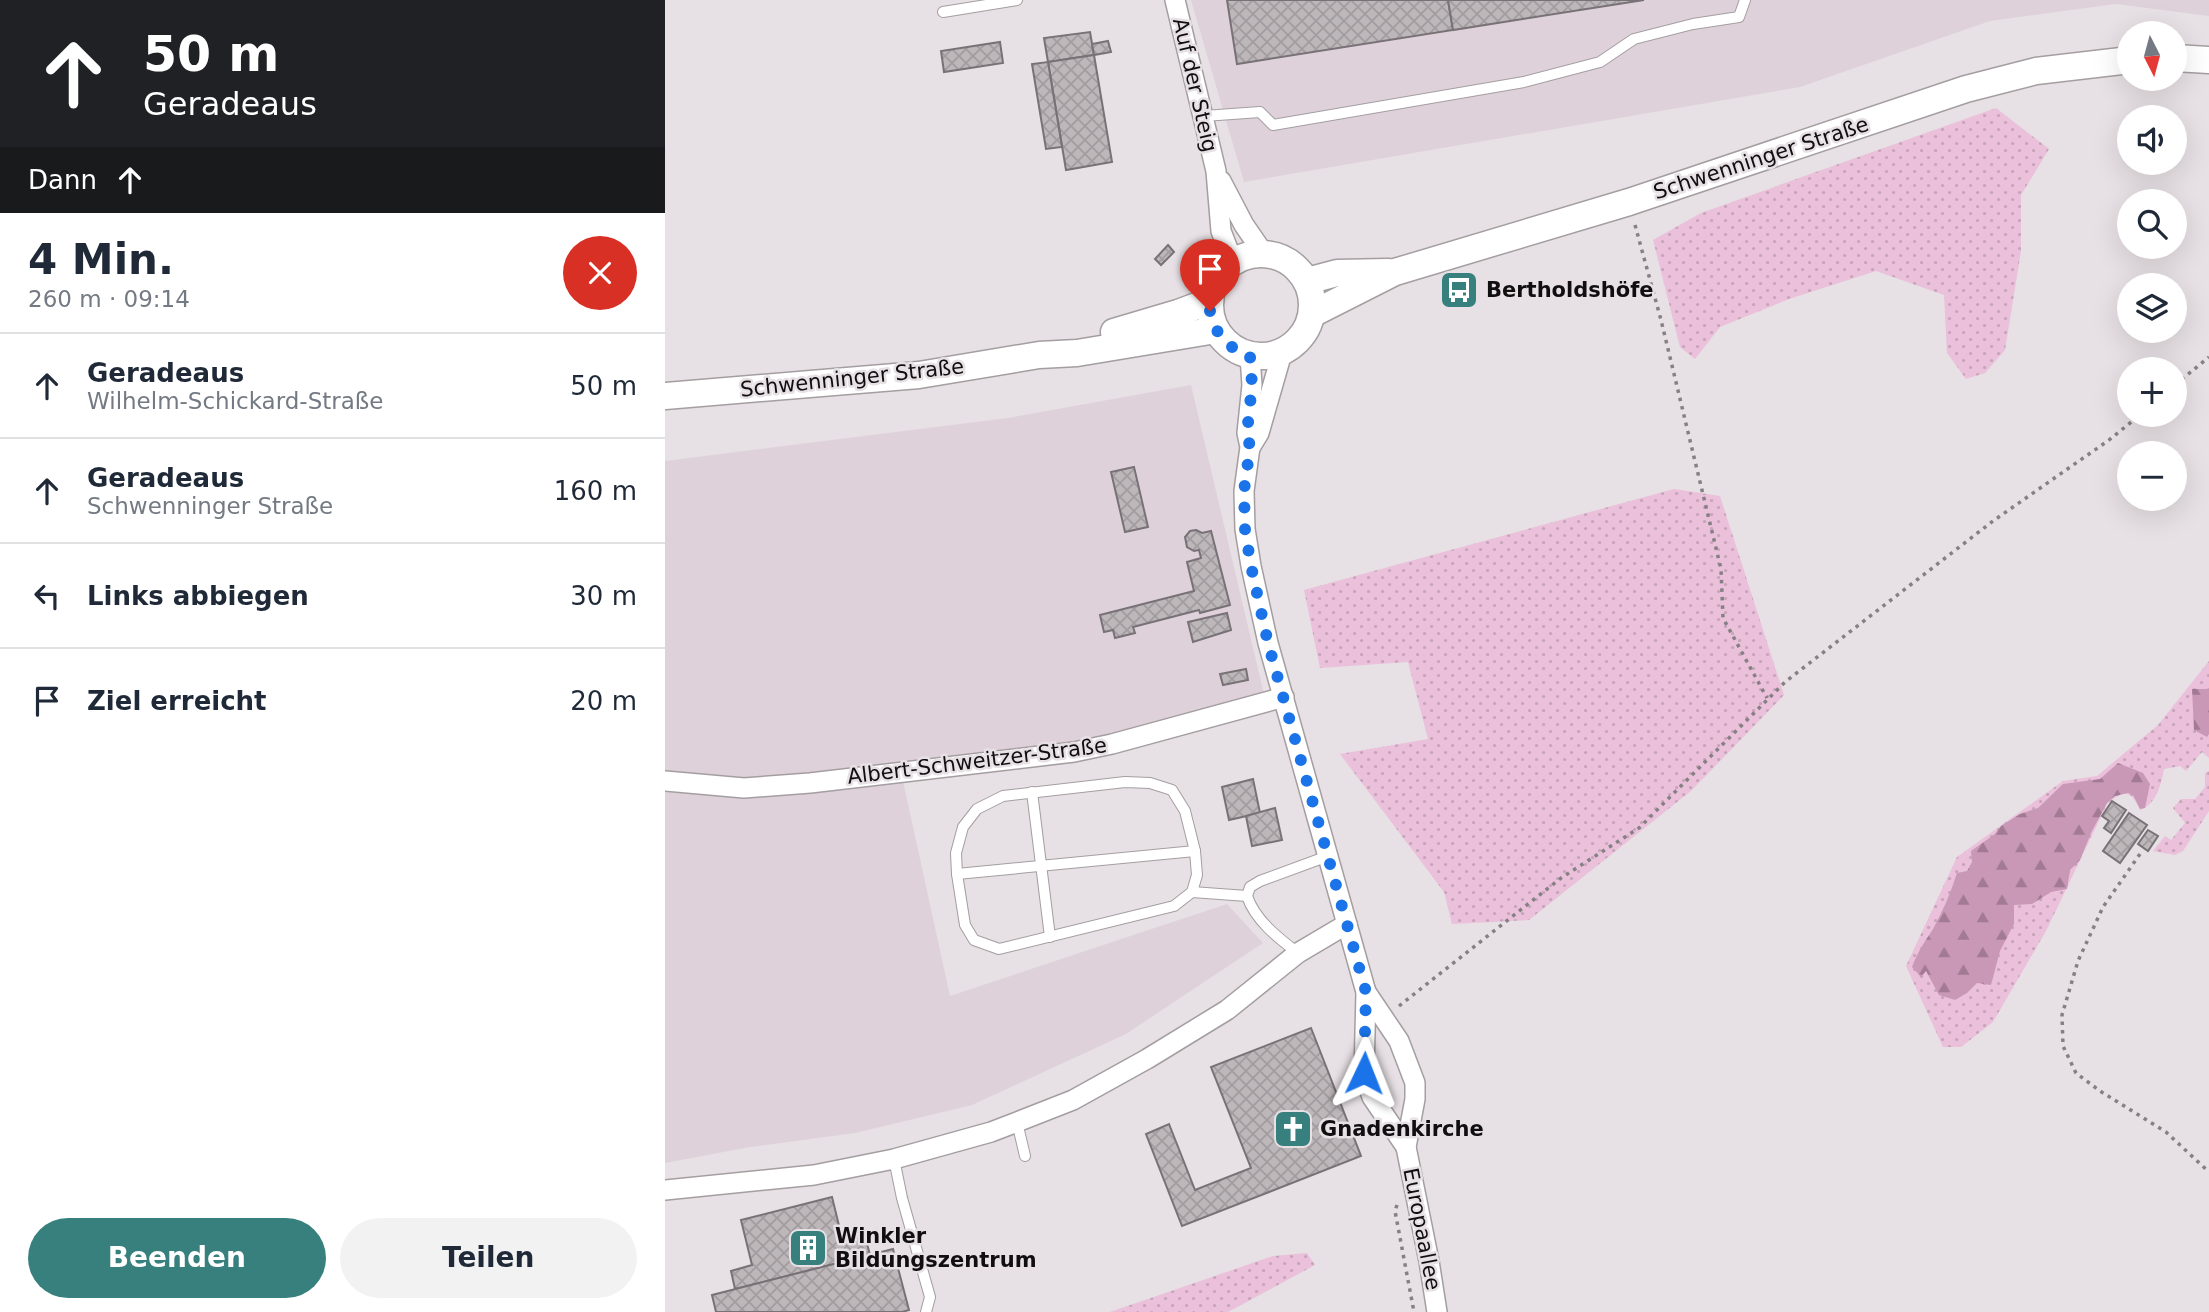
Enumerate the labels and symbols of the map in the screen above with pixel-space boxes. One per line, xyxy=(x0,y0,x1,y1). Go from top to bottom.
street label: Auf der Steig xyxy=(1168,16,1222,154)
north arrow xyxy=(2117,21,2187,91)
street label: Schwenninger Straße xyxy=(1650,112,1872,204)
pin xyxy=(1180,239,1240,311)
bus stop icon: Bertholdshöfe xyxy=(1438,269,1480,311)
place label: Bertholdshöfe xyxy=(1486,278,1654,302)
street label: Schwenninger Straße xyxy=(739,354,965,402)
street label: Albert-Schweitzer-Straße xyxy=(846,733,1108,789)
position arrow xyxy=(1327,1036,1401,1110)
church icon: Gnadenkirche xyxy=(1272,1108,1314,1150)
place label: Gnadenkirche xyxy=(1320,1117,1484,1141)
street label: Europaallee xyxy=(1398,1166,1446,1292)
place label: Winkler Bildungszentrum xyxy=(835,1224,1037,1272)
building icon: Winkler Bildungszentrum xyxy=(787,1227,829,1269)

